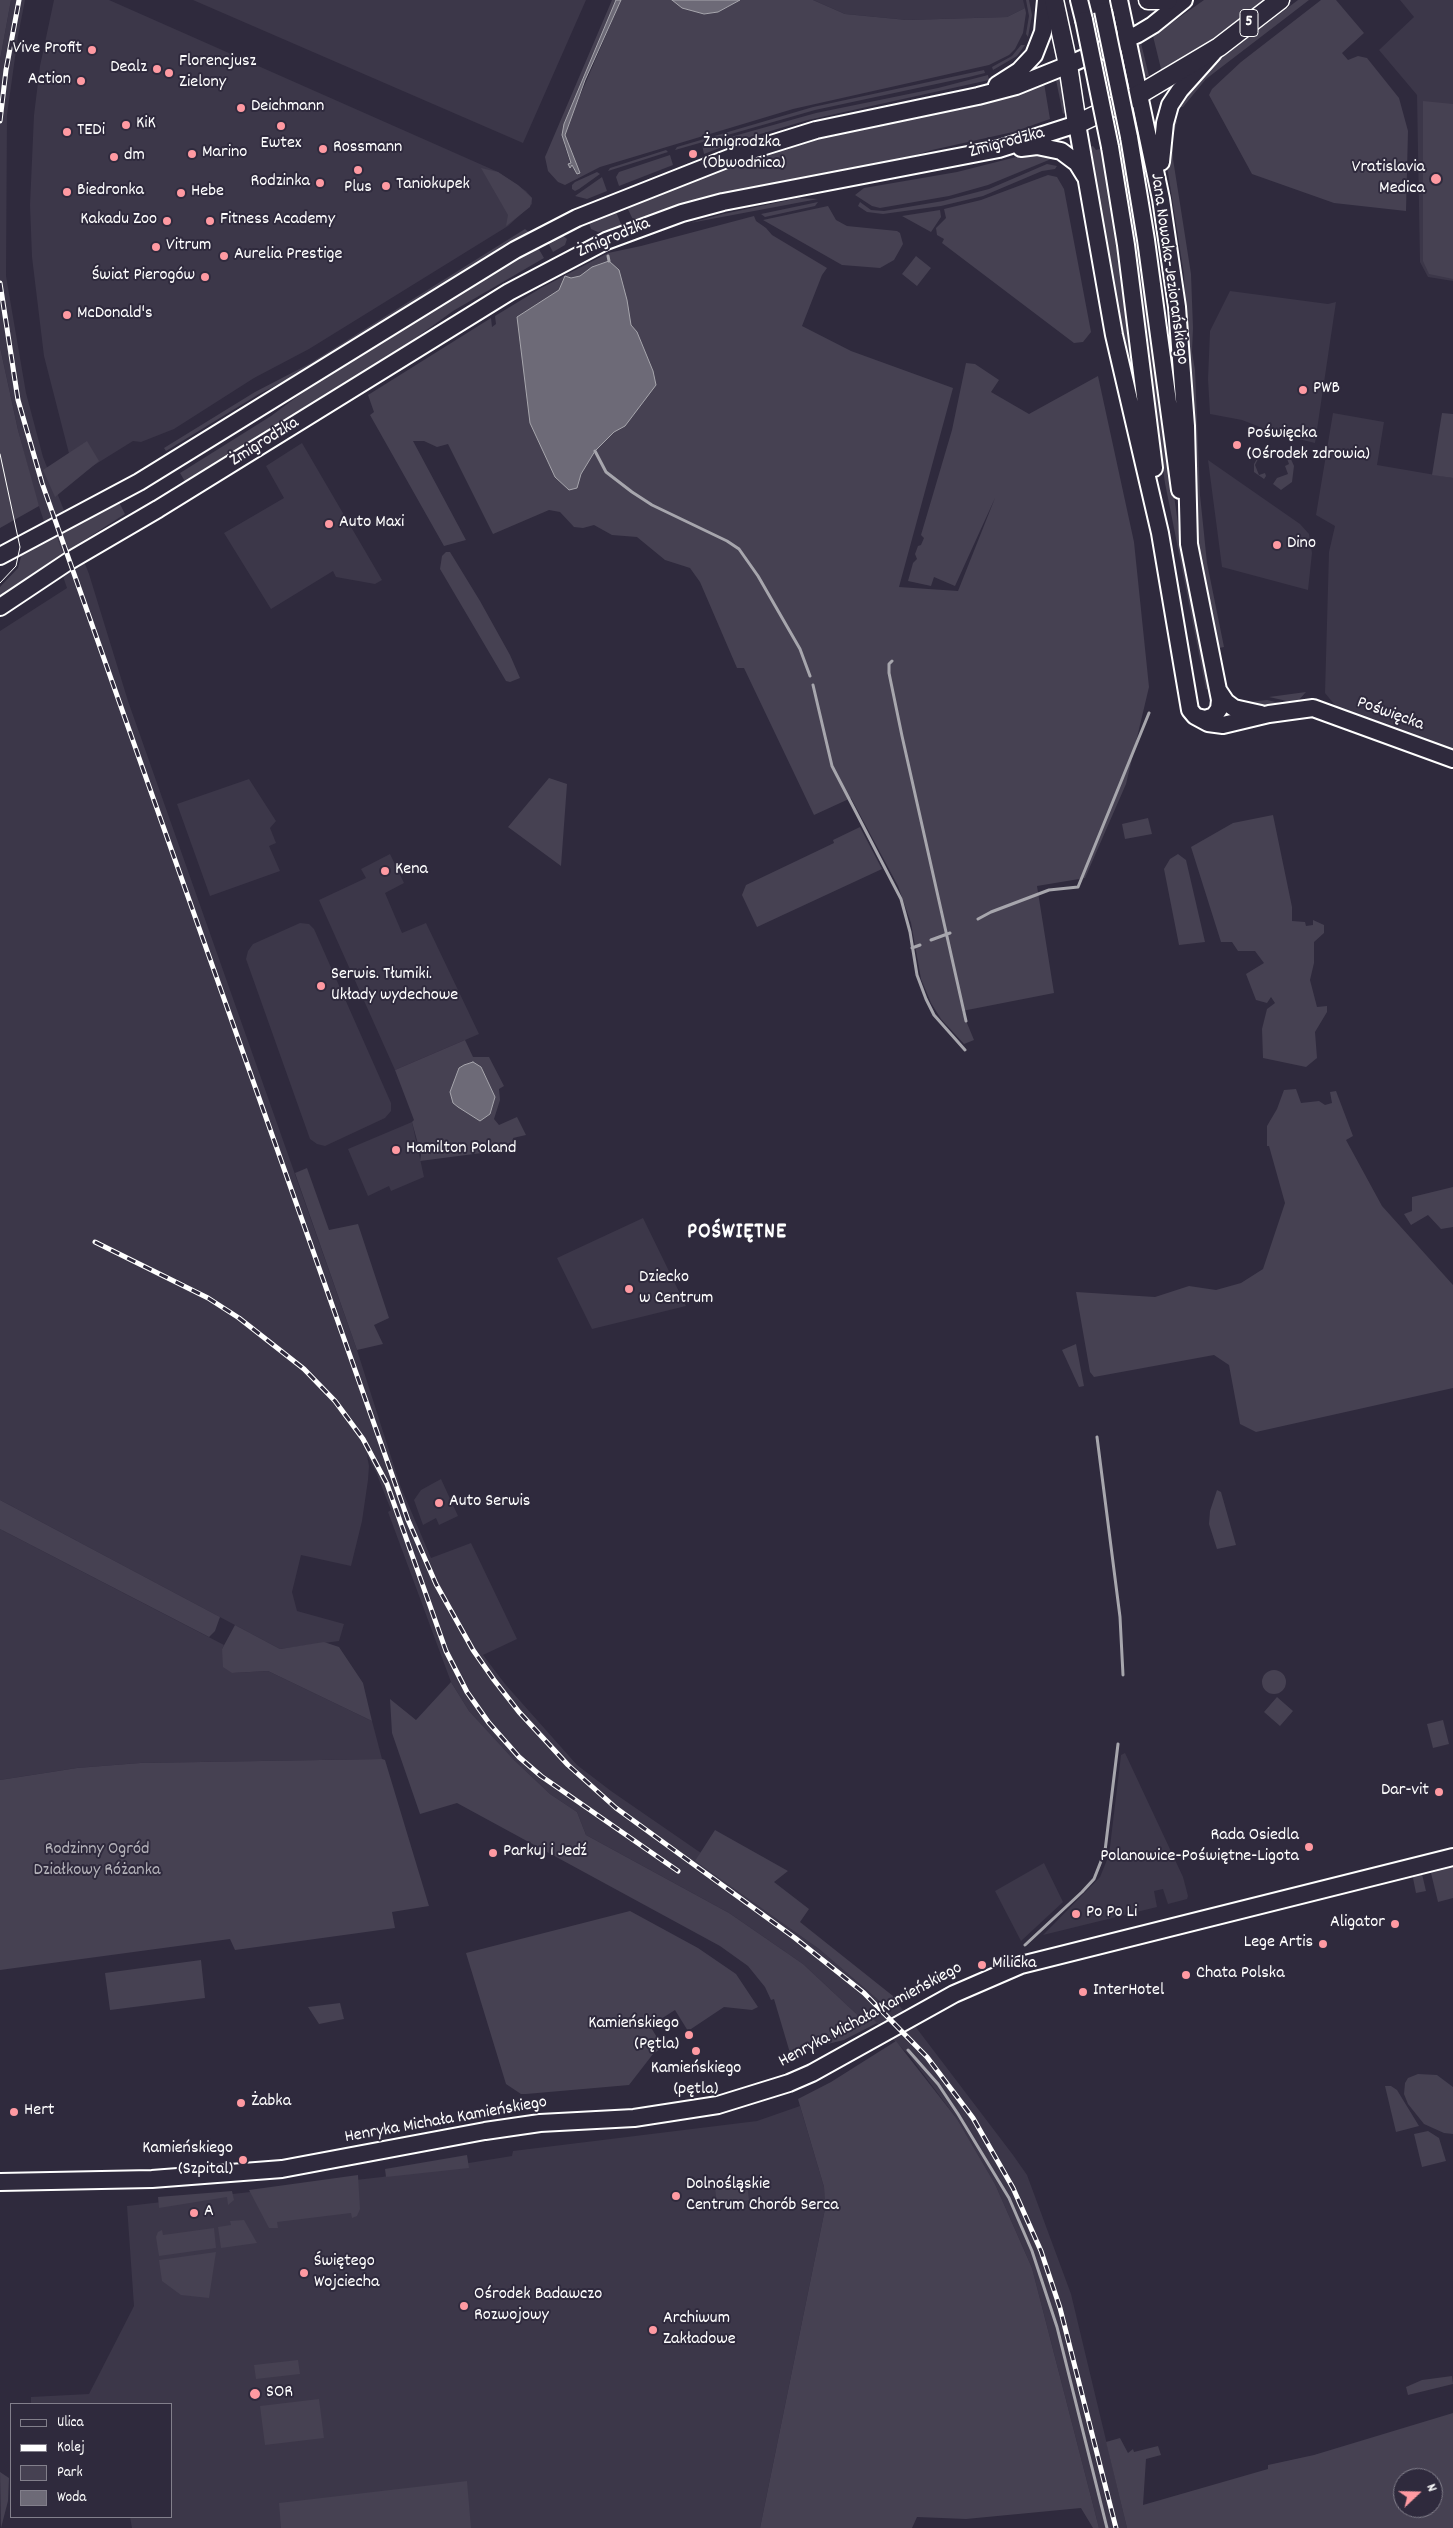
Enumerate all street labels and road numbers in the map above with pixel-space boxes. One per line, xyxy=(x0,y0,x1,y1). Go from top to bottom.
road number: 5 xyxy=(1240,9,1258,36)
street label: Żmigrodzka xyxy=(967,124,1047,164)
street label: Jana Nowaka-Jeziorańskiego xyxy=(1144,172,1192,366)
street label: Żmigrodzka xyxy=(574,214,654,264)
street label: Żmigrodzka xyxy=(226,413,304,473)
street label: Poświęcka xyxy=(1354,693,1426,737)
street label: Henryka Michała Kamieńskiego xyxy=(775,1958,967,2074)
street label: Henryka Michała Kamieńskiego xyxy=(343,2093,549,2149)

